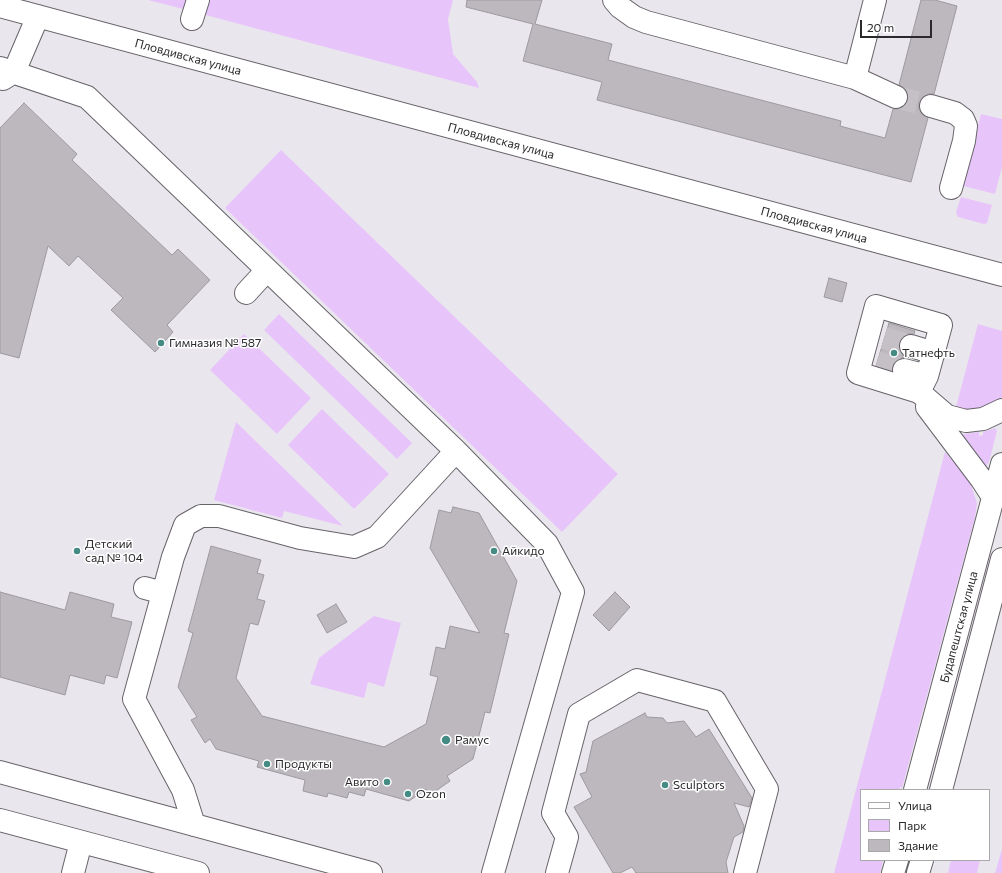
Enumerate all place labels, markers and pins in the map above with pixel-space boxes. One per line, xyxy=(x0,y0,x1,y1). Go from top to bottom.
place label: Гимназия № 587 xyxy=(169,336,261,350)
marker: Гимназия № 587 xyxy=(156,338,166,348)
place label: Татнефть xyxy=(902,346,955,360)
marker: Татнефть xyxy=(889,348,899,358)
place label: Детский сад № 104 xyxy=(85,537,143,565)
place label: Айкидо xyxy=(502,544,545,558)
marker: Детский сад № 104 xyxy=(72,546,82,556)
marker: Айкидо xyxy=(489,546,499,556)
place label: Рамус xyxy=(455,733,489,747)
marker: Рамус xyxy=(440,734,452,746)
place label: Продукты xyxy=(275,757,332,771)
marker: Продукты xyxy=(262,759,272,769)
place label: Авито xyxy=(345,775,379,789)
marker: Авито xyxy=(382,777,392,787)
place label: Sculptors xyxy=(673,778,725,792)
marker: Sculptors xyxy=(660,780,670,790)
place label: Ozon xyxy=(416,787,446,801)
marker: Ozon xyxy=(403,789,413,799)

